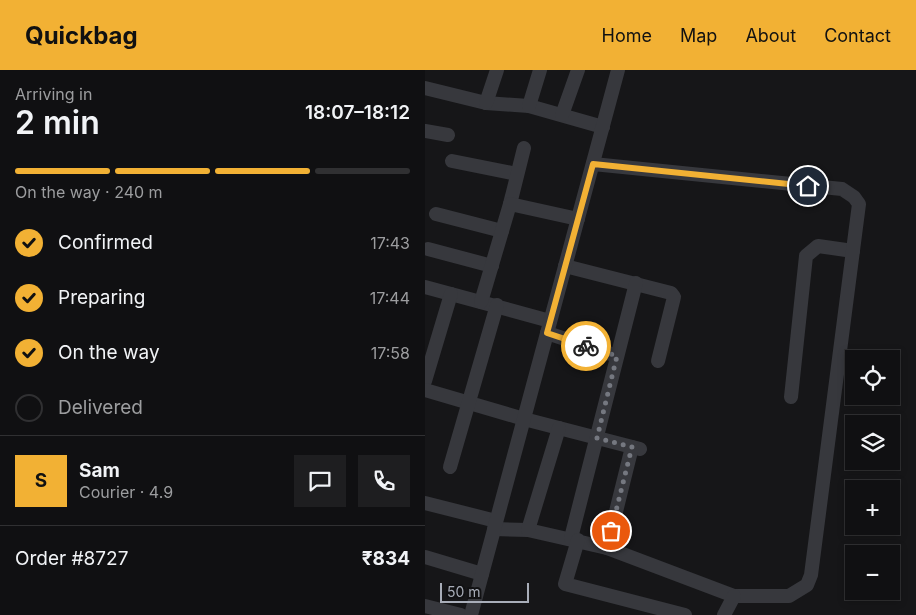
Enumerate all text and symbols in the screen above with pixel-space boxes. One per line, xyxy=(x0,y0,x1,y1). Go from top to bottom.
text: Quickbag xyxy=(25,21,138,50)
text: Home xyxy=(602,25,652,46)
text: Map xyxy=(680,25,717,46)
text: About xyxy=(745,25,796,46)
text: Contact xyxy=(824,25,891,46)
text: Arriving in xyxy=(15,84,92,104)
text: 18:07–18:12 xyxy=(305,101,410,124)
text: 2 min xyxy=(15,103,100,142)
pin xyxy=(787,165,829,207)
icon: home xyxy=(794,172,822,200)
text: On the way · 240 m xyxy=(15,182,163,202)
icon: check xyxy=(15,229,43,257)
text: Confirmed xyxy=(58,231,153,254)
text: 17:43 xyxy=(370,233,410,253)
icon: check xyxy=(15,284,43,312)
text: Preparing xyxy=(58,286,145,309)
text: 17:44 xyxy=(370,288,410,308)
courier xyxy=(561,321,611,371)
icon: bike xyxy=(572,332,600,360)
icon: check xyxy=(15,339,43,367)
text: On the way xyxy=(58,341,160,364)
text: 17:58 xyxy=(371,343,410,363)
map controls xyxy=(845,350,900,600)
button: locate xyxy=(845,350,900,405)
text: Delivered xyxy=(58,396,143,419)
button: layers xyxy=(845,415,900,470)
button: chat xyxy=(294,455,346,507)
button: phone xyxy=(358,455,410,507)
text: Sam xyxy=(79,459,120,482)
text: S xyxy=(35,469,47,492)
button: + xyxy=(845,480,900,535)
text: Courier · 4.9 xyxy=(79,482,173,502)
pin xyxy=(590,510,632,552)
icon: bag xyxy=(597,517,625,545)
button: − xyxy=(845,545,900,600)
text: Order #8727 xyxy=(15,547,128,570)
text: ₹834 xyxy=(362,547,410,570)
scale bar xyxy=(440,580,529,603)
text: 50 m xyxy=(447,583,481,600)

